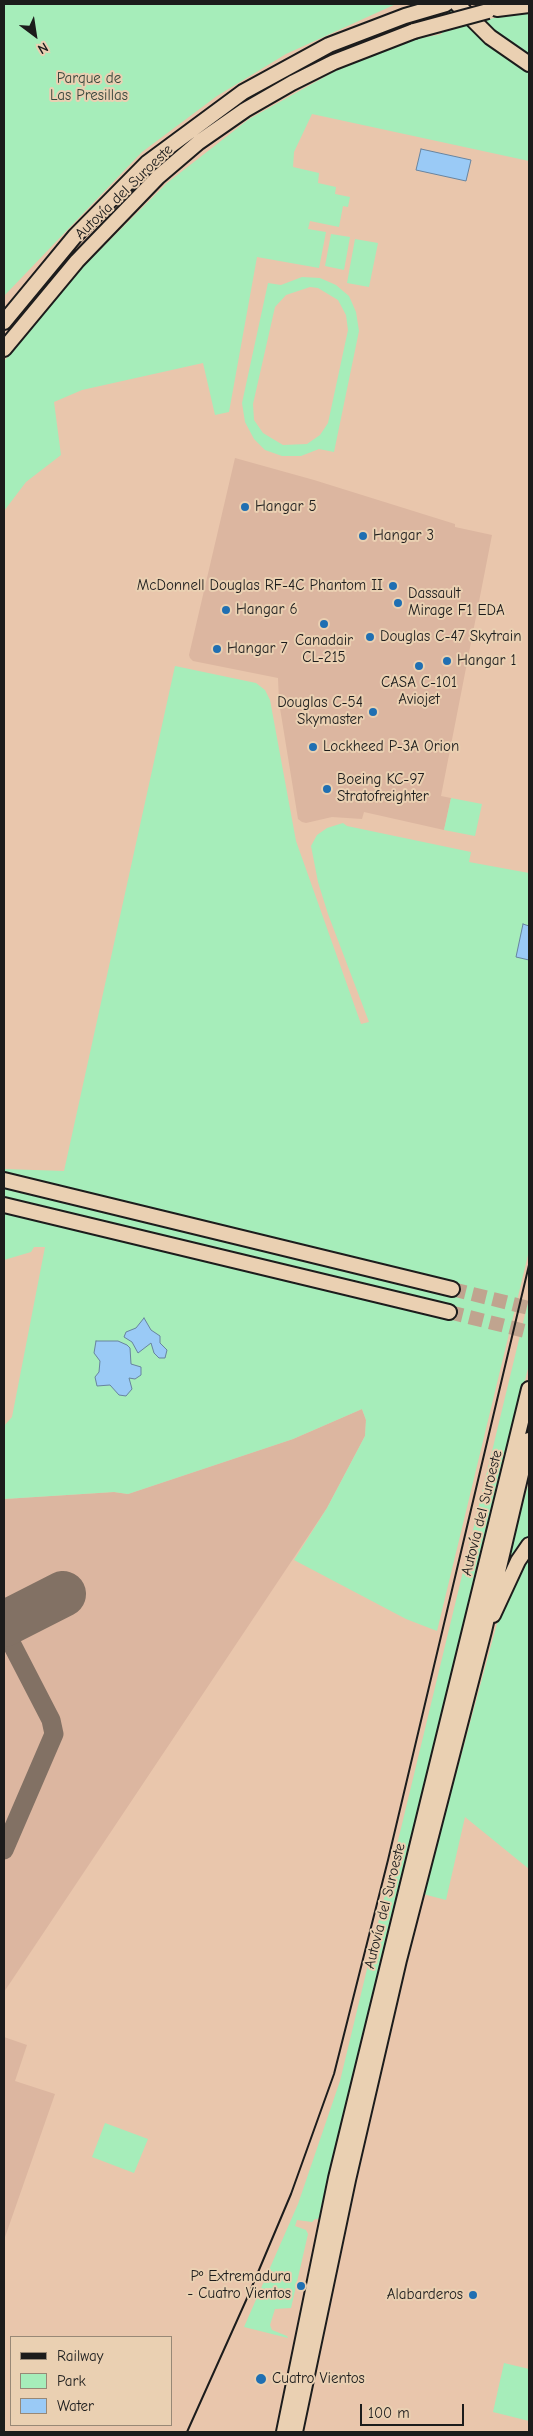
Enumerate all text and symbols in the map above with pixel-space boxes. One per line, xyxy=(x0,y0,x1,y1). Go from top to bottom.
north arrow xyxy=(10,10,60,60)
text: N xyxy=(35,39,51,58)
park label: Parque de Las Presillas xyxy=(50,70,128,105)
street label: Autovía del Suroeste xyxy=(71,141,177,243)
place label: Hangar 5 xyxy=(255,498,317,516)
marker: Hangar 5 xyxy=(239,501,251,513)
place label: Hangar 3 xyxy=(373,527,434,545)
marker: Hangar 3 xyxy=(357,530,369,542)
place label: McDonnell Douglas RF-4C Phantom II xyxy=(137,577,383,595)
marker: McDonnell Douglas RF-4C Phantom II xyxy=(387,580,399,592)
place label: Dassault Mirage F1 EDA xyxy=(408,585,505,620)
marker: Dassault Mirage F1 EDA xyxy=(392,597,404,609)
place label: Hangar 6 xyxy=(236,601,298,619)
marker: Hangar 6 xyxy=(220,604,232,616)
marker: Canadair CL-215 xyxy=(318,618,330,630)
place label: Douglas C-47 Skytrain xyxy=(380,628,521,646)
marker: Douglas C-47 Skytrain xyxy=(364,631,376,643)
place label: Canadair CL-215 xyxy=(295,632,353,667)
place label: Hangar 7 xyxy=(227,640,288,658)
marker: Hangar 7 xyxy=(211,643,223,655)
place label: Hangar 1 xyxy=(457,652,516,670)
marker: Hangar 1 xyxy=(441,655,453,667)
marker: CASA C-101 Aviojet xyxy=(413,660,425,672)
place label: CASA C-101 Aviojet xyxy=(381,674,457,709)
place label: Douglas C-54 Skymaster xyxy=(277,694,363,729)
marker: Douglas C-54 Skymaster xyxy=(367,706,379,718)
place label: Lockheed P-3A Orion xyxy=(323,738,459,756)
marker: Lockheed P-3A Orion xyxy=(307,741,319,753)
place label: Boeing KC-97 Stratofreighter xyxy=(337,771,429,806)
marker: Boeing KC-97 Stratofreighter xyxy=(321,783,333,795)
street label: Autovía del Suroeste xyxy=(458,1448,506,1578)
street label: Autovía del Suroeste xyxy=(361,1841,409,1971)
place label: Pº Extremadura - Cuatro Vientos xyxy=(187,2268,291,2303)
marker: Pº Extremadura - Cuatro Vientos xyxy=(295,2280,307,2292)
place label: Alabarderos xyxy=(387,2286,463,2304)
marker: Alabarderos xyxy=(467,2289,479,2301)
legend xyxy=(10,2336,172,2426)
text: Railway xyxy=(57,2347,103,2365)
place label: Cuatro Vientos xyxy=(272,2370,365,2388)
text: Park xyxy=(57,2372,86,2390)
marker: Cuatro Vientos xyxy=(254,2372,268,2386)
scale bar xyxy=(363,2394,467,2426)
text: Water xyxy=(57,2397,94,2415)
text: 100 m xyxy=(368,2404,410,2422)

